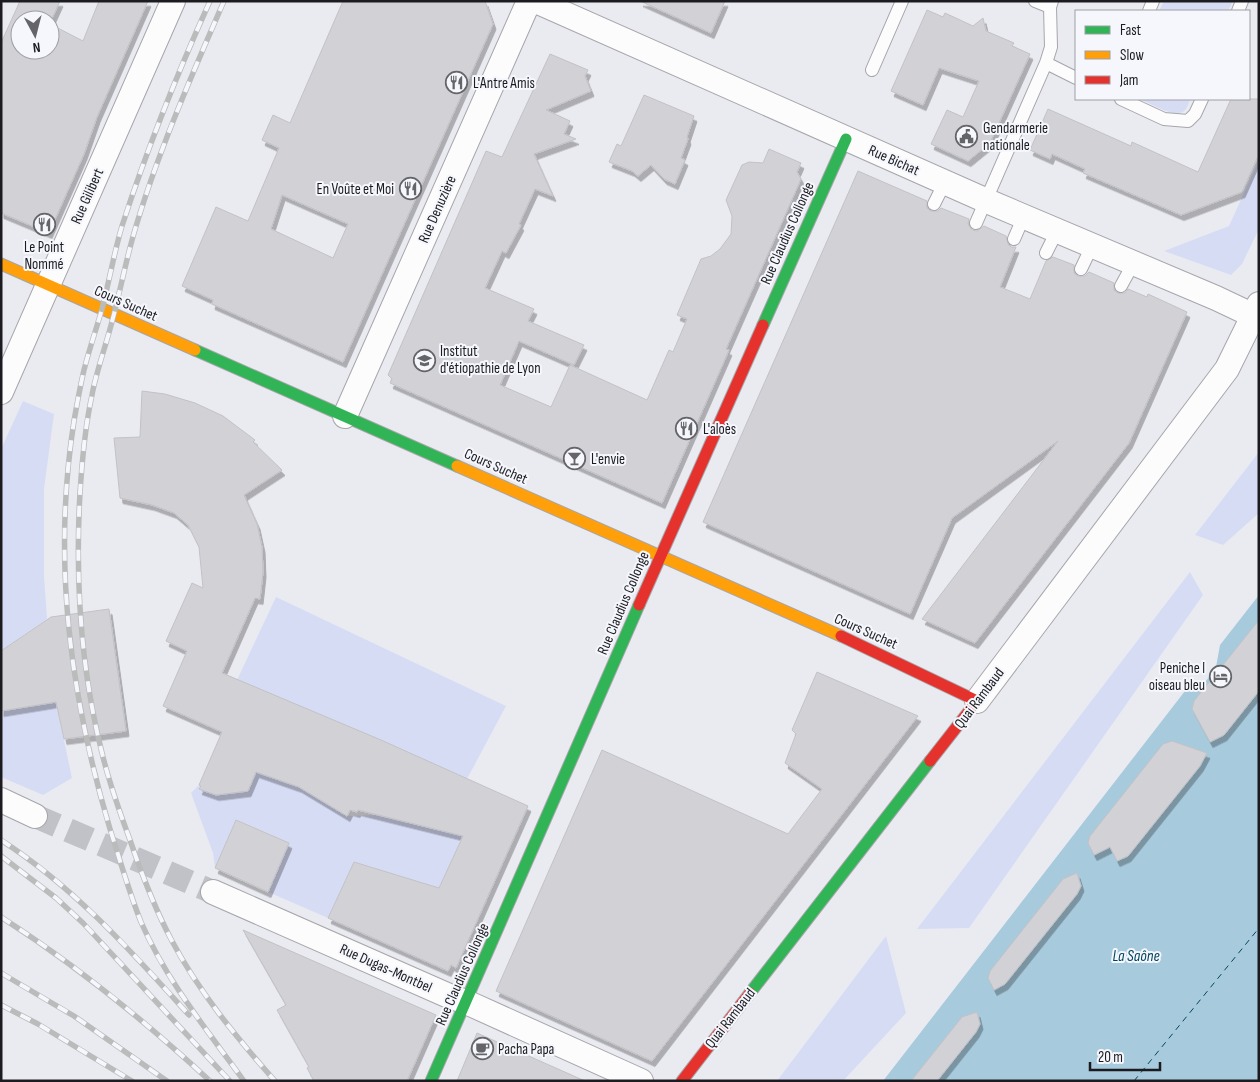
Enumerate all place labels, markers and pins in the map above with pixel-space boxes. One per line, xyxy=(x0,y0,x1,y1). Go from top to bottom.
restaurant icon: L'Antre Amis xyxy=(445,71,469,95)
place label: L'Antre Amis xyxy=(473,74,535,93)
place label: Gendarmerie nationale xyxy=(983,119,1048,155)
public building icon: Gendarmerie nationale xyxy=(955,125,979,149)
restaurant icon: En Voûte et Moi xyxy=(398,177,422,201)
place label: En Voûte et Moi xyxy=(316,180,394,199)
restaurant icon: Le Point Nommé xyxy=(32,212,56,236)
place label: Le Point Nommé xyxy=(24,238,65,274)
place label: Institut d'étiopathie de Lyon xyxy=(440,342,541,378)
school or university icon: Institut d'étiopathie de Lyon xyxy=(412,348,436,372)
restaurant icon: L'aloès xyxy=(675,417,699,441)
place label: L'aloès xyxy=(703,420,736,439)
bar icon: L'envie xyxy=(563,447,587,471)
place label: L'envie xyxy=(591,450,625,469)
place label: Peniche l oiseau bleu xyxy=(1149,659,1205,695)
hotel icon: Peniche l oiseau bleu xyxy=(1209,665,1233,689)
cafe icon: Pacha Papa xyxy=(470,1037,494,1061)
place label: Pacha Papa xyxy=(498,1040,555,1059)

